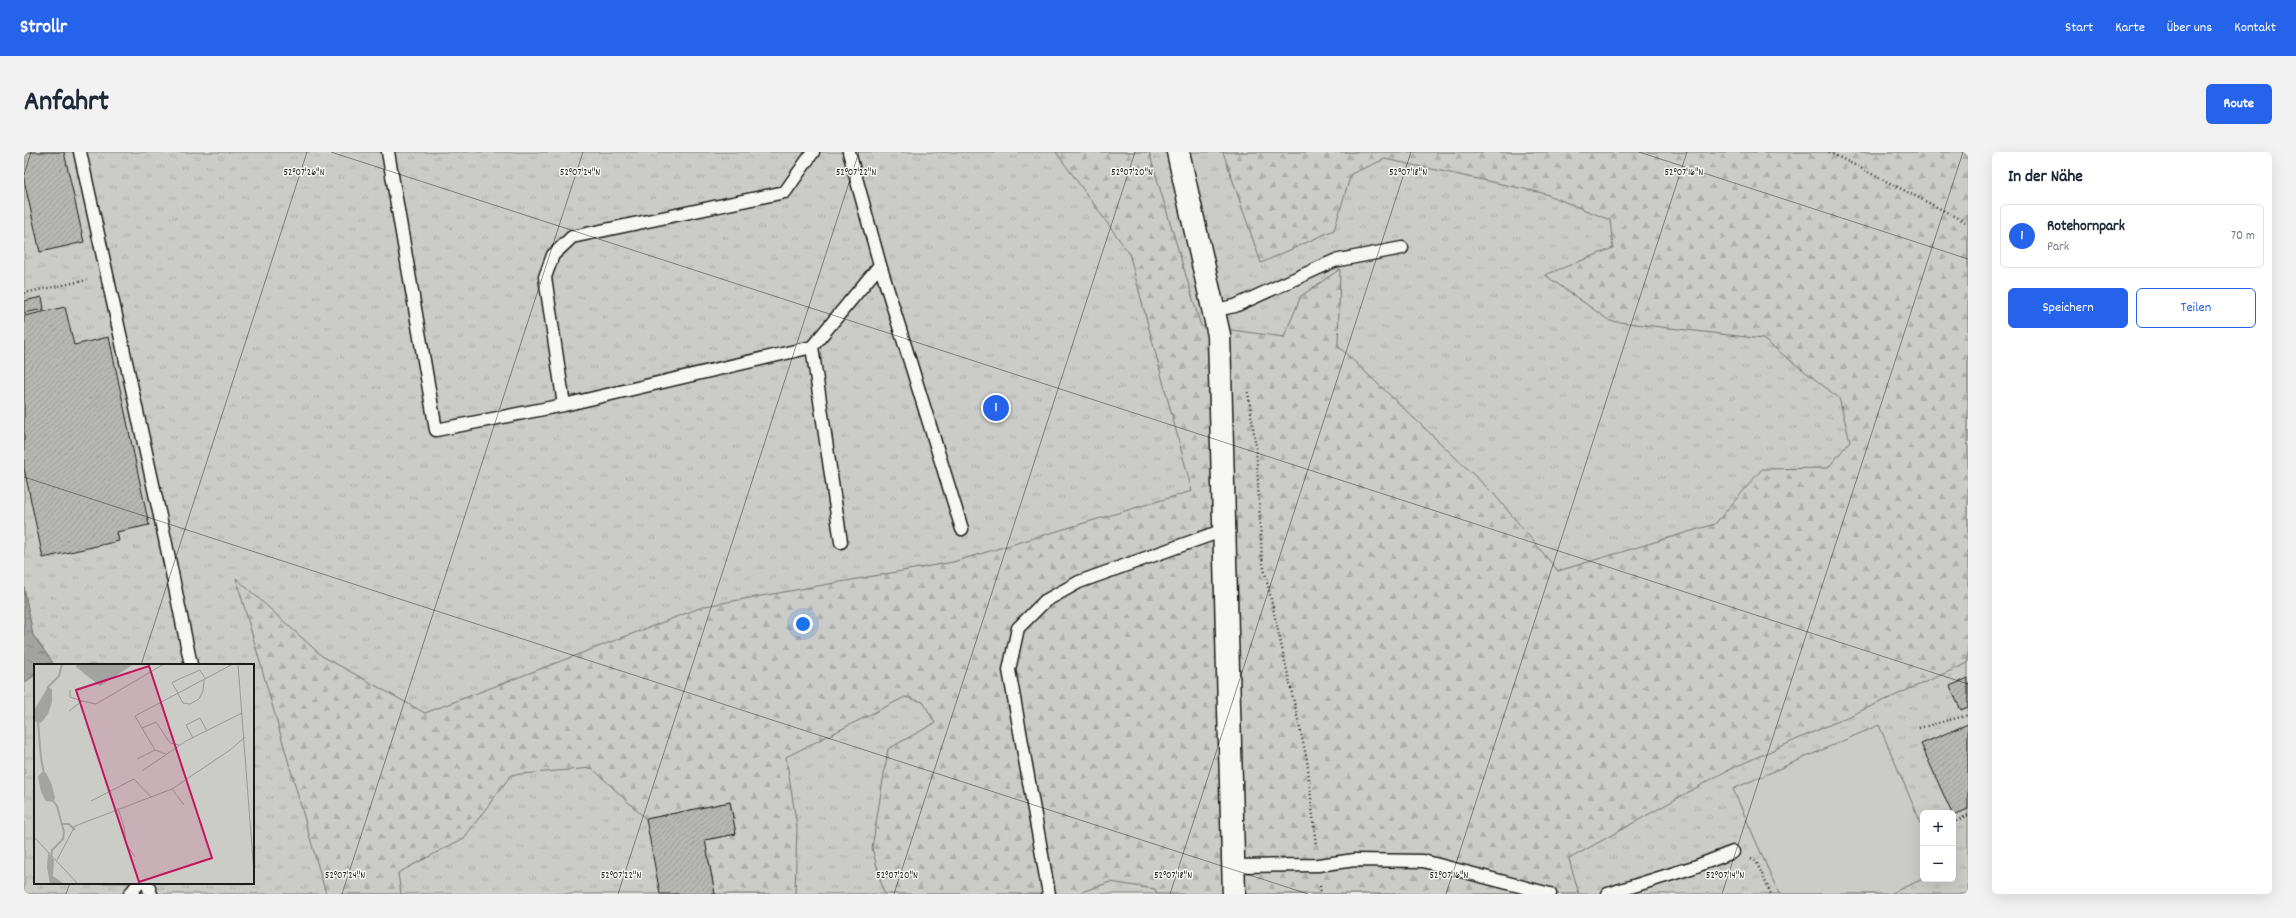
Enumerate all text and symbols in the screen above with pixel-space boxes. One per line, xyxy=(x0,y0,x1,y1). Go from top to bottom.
text: Strollr xyxy=(20,15,67,42)
text: Start xyxy=(2065,18,2093,38)
text: Karte xyxy=(2115,18,2145,38)
text: Über uns xyxy=(2167,18,2212,38)
text: Kontakt xyxy=(2234,18,2276,38)
text: Anfahrt xyxy=(24,84,109,124)
button: Route xyxy=(2206,84,2272,124)
text: 52°07'26"N xyxy=(283,166,325,180)
text: 52°07'24"N xyxy=(560,166,600,180)
text: 52°07'22"N xyxy=(836,166,876,180)
text: 52°07'20"N xyxy=(1111,166,1153,180)
text: 52°07'18"N xyxy=(1389,166,1427,180)
text: 52°07'16"N xyxy=(1664,166,1704,180)
text: In der Nähe xyxy=(2008,166,2083,190)
text: Rotehornpark xyxy=(2047,216,2125,238)
text: 1 xyxy=(2021,227,2023,246)
text: 70 m xyxy=(2231,227,2255,246)
text: Park xyxy=(2047,238,2069,257)
button: Speichern xyxy=(2008,288,2128,328)
button: Teilen xyxy=(2136,288,2256,328)
pin: 1 xyxy=(983,393,1009,423)
your location xyxy=(793,614,813,634)
inset map xyxy=(34,664,254,884)
map controls xyxy=(1920,810,1956,882)
button: + xyxy=(1920,810,1956,846)
button: − xyxy=(1920,846,1956,882)
text: 52°07'24"N xyxy=(325,869,365,883)
text: 52°07'22"N xyxy=(601,869,641,883)
text: 52°07'20"N xyxy=(876,869,918,883)
text: 52°07'18"N xyxy=(1154,869,1192,883)
text: 52°07'16"N xyxy=(1429,869,1469,883)
text: 52°07'14"N xyxy=(1706,869,1744,883)

